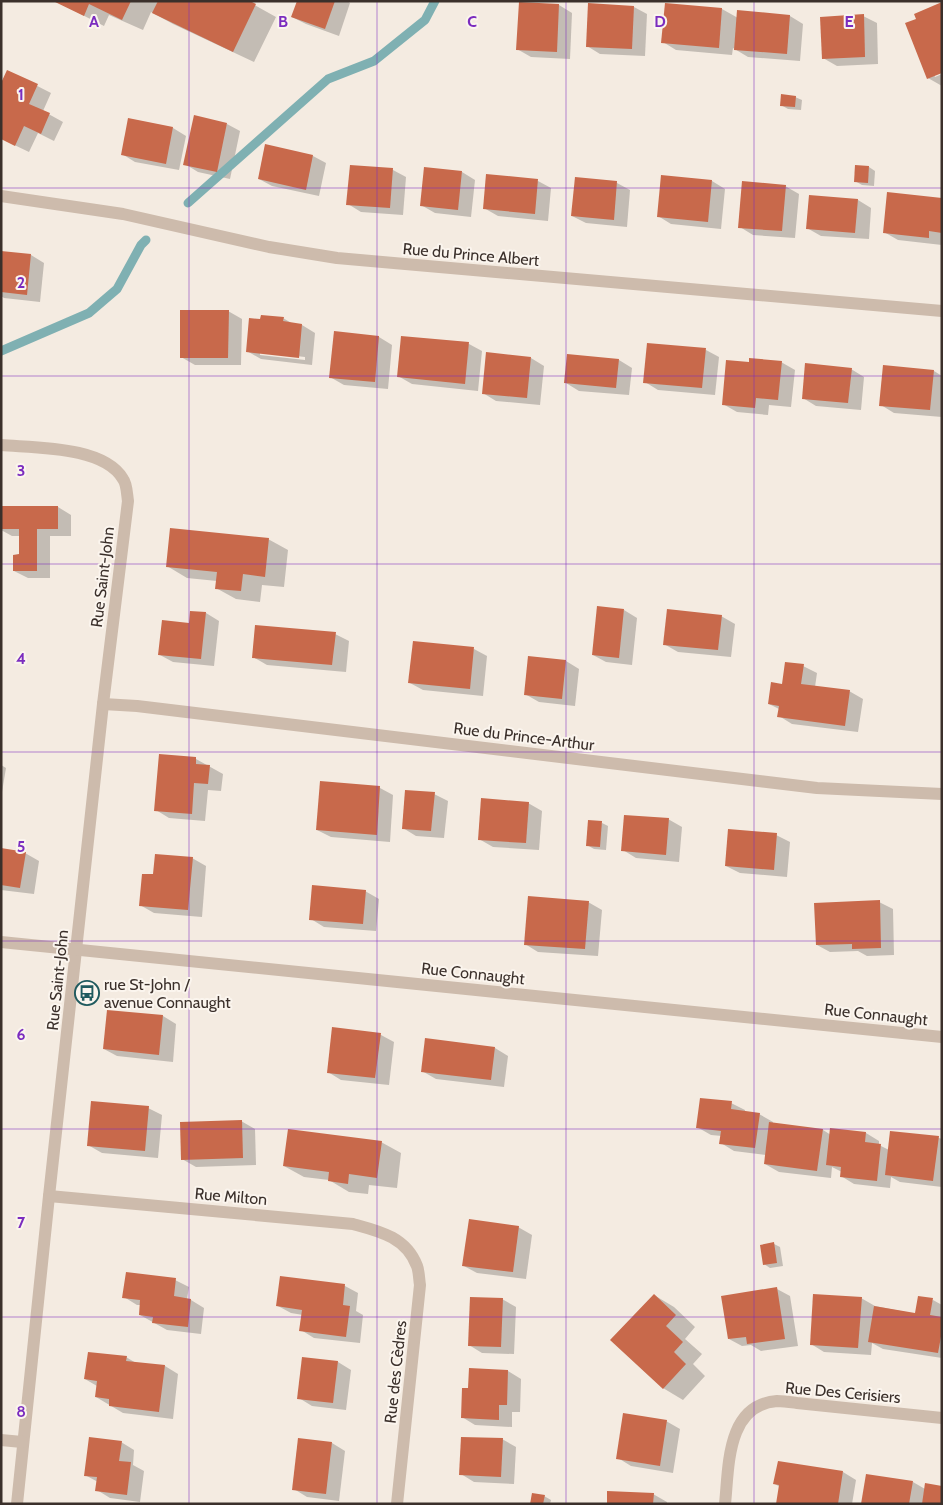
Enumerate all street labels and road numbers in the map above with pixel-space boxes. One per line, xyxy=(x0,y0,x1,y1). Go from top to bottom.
street label: Rue du Prince Albert xyxy=(402,239,541,270)
street label: Rue Saint-John xyxy=(87,526,118,628)
street label: Rue du Prince-Arthur xyxy=(453,718,596,755)
street label: Rue Saint-John xyxy=(43,929,72,1031)
street label: Rue Connaught xyxy=(420,959,526,988)
street label: Rue Connaught xyxy=(823,1000,929,1029)
street label: Rue Milton xyxy=(194,1184,268,1209)
street label: Rue des Cèdres xyxy=(381,1319,410,1424)
street label: Rue Des Cerisiers xyxy=(784,1378,902,1407)

